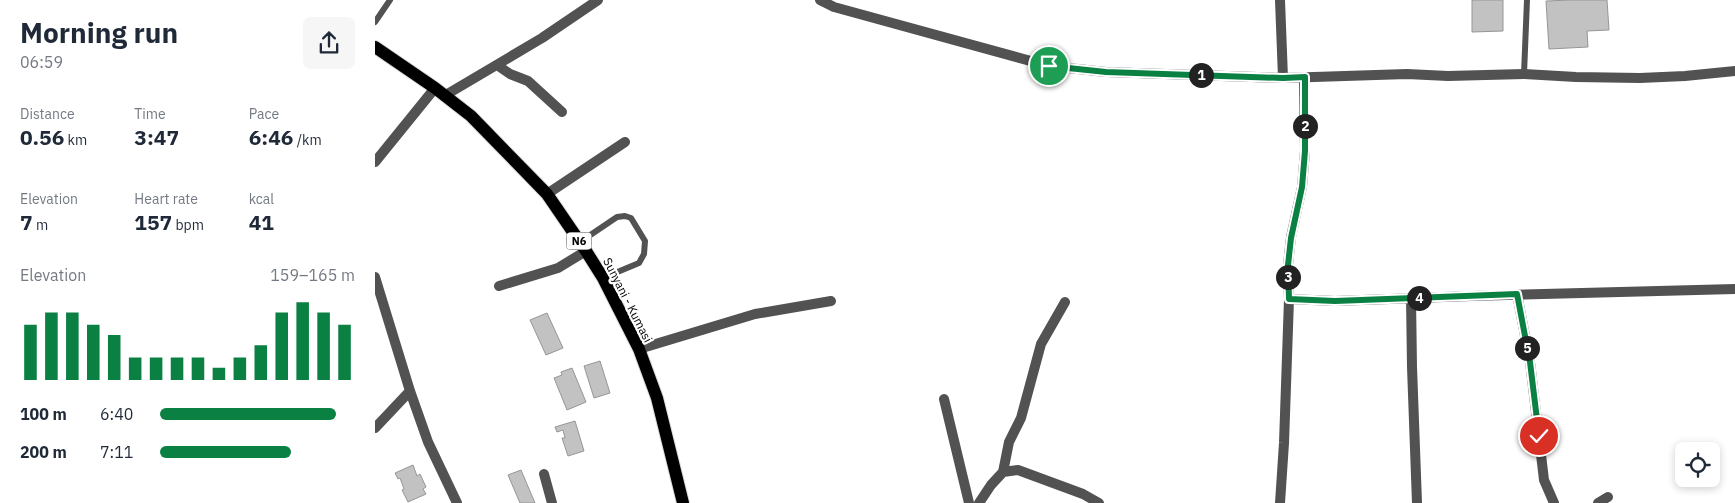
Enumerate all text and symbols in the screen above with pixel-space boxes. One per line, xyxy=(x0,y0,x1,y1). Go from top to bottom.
text: Morning run xyxy=(20,14,178,51)
button: share xyxy=(303,17,355,69)
pin xyxy=(1028,45,1070,87)
text: 06:59 xyxy=(20,52,63,72)
icon: arrive xyxy=(1035,52,1063,80)
pin: 1 xyxy=(1189,62,1213,88)
text: 1 xyxy=(1197,66,1206,84)
text: Distance xyxy=(20,105,75,123)
text: Time xyxy=(134,105,166,123)
text: Pace xyxy=(249,105,279,123)
pin: 2 xyxy=(1293,114,1317,138)
text: 2 xyxy=(1301,117,1310,135)
text: 0.56 xyxy=(20,123,64,151)
text: 3:47 xyxy=(134,123,179,151)
text: 6:46 xyxy=(249,123,293,151)
text: km xyxy=(64,131,87,149)
text: /km xyxy=(293,131,322,149)
text: Elevation xyxy=(20,190,78,208)
text: Heart rate xyxy=(134,190,198,208)
text: kcal xyxy=(249,190,274,208)
text: 7 xyxy=(20,208,33,236)
text: 157 xyxy=(134,208,172,236)
text: 41 xyxy=(249,208,274,236)
text: m xyxy=(33,216,48,234)
text: bpm xyxy=(172,216,204,234)
road number: N6 xyxy=(567,232,591,250)
street label: Sunyani - Kumasi xyxy=(600,255,656,345)
pin: 3 xyxy=(1275,264,1301,290)
text: Elevation xyxy=(20,265,86,285)
text: 159–165 m xyxy=(270,265,355,285)
text: 3 xyxy=(1284,268,1293,286)
pin: 4 xyxy=(1407,286,1431,310)
text: 4 xyxy=(1415,289,1424,307)
pin: 5 xyxy=(1515,336,1539,360)
text: 5 xyxy=(1523,339,1532,357)
text: 100 m xyxy=(20,404,67,424)
text: 6:40 xyxy=(100,404,133,424)
pin xyxy=(1518,415,1560,457)
icon: check xyxy=(1525,422,1553,450)
text: 200 m xyxy=(20,442,67,462)
text: 7:11 xyxy=(100,442,133,462)
map controls xyxy=(1675,442,1720,487)
button: locate xyxy=(1675,442,1720,487)

